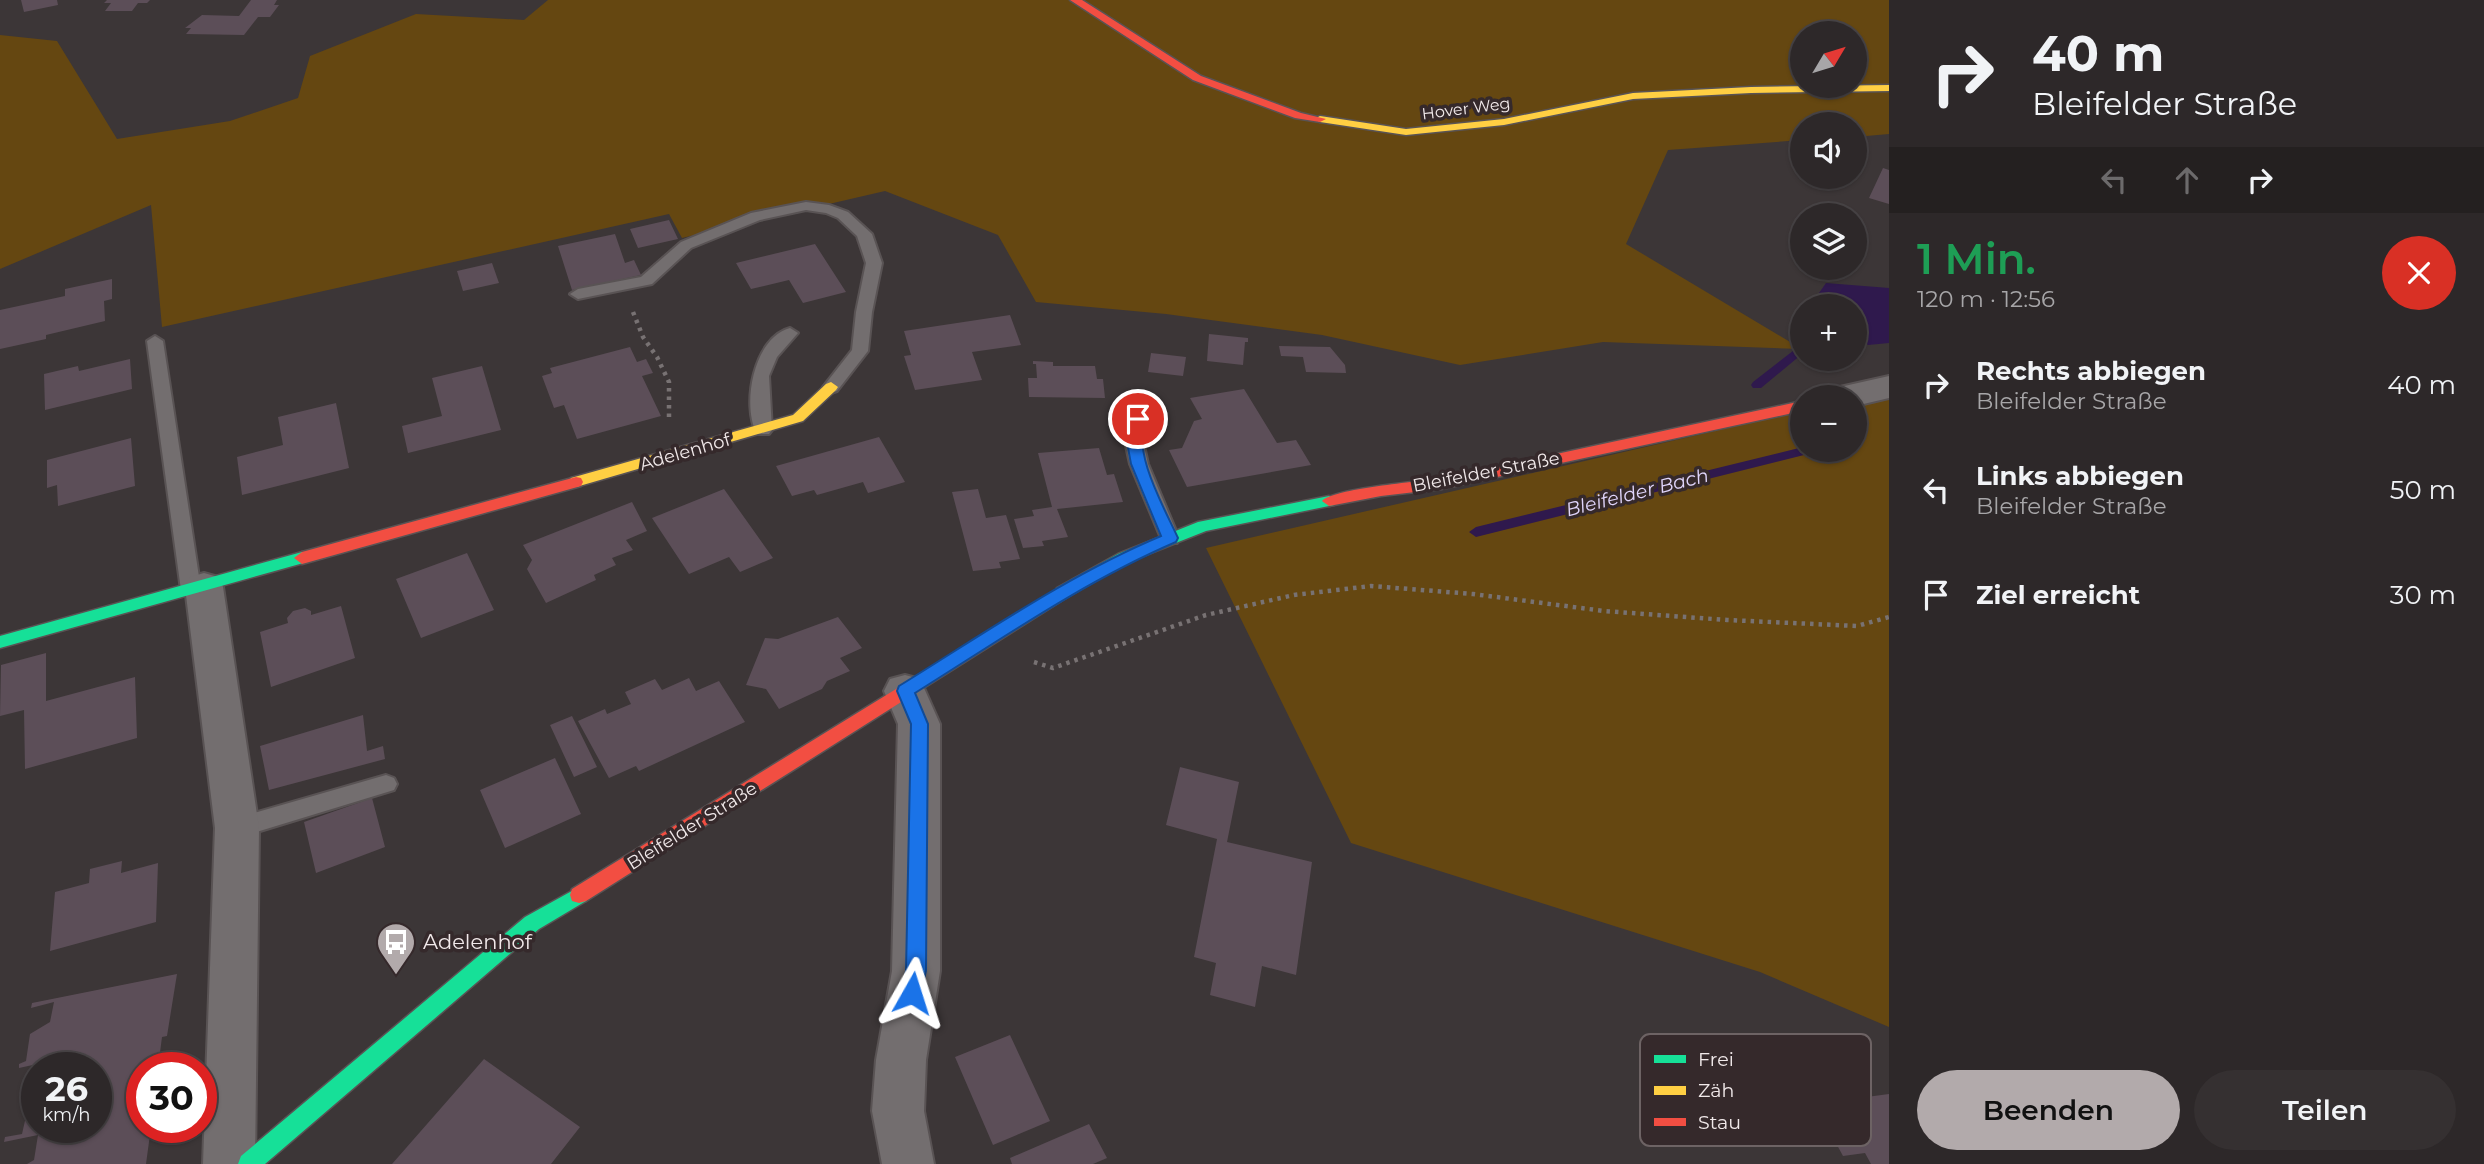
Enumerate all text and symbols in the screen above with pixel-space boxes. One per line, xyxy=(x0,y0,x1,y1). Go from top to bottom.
north arrow xyxy=(1790,21,1867,98)
map controls xyxy=(1790,21,1867,462)
text: 40 m xyxy=(2032,24,2164,83)
icon: right xyxy=(1917,28,2008,119)
text: Bleifelder Straße xyxy=(2032,84,2297,123)
street label: Hover Weg xyxy=(1421,94,1511,123)
button: sound xyxy=(1790,112,1867,189)
icon: left xyxy=(2095,161,2133,199)
icon: ahead xyxy=(2168,161,2206,199)
icon: right xyxy=(2241,161,2279,199)
button: layers xyxy=(1790,203,1867,280)
text: 1 Min. xyxy=(1917,233,2036,285)
button: close xyxy=(2382,236,2456,310)
text: 120 m · 12:56 xyxy=(1917,285,2055,313)
button: + xyxy=(1790,294,1867,371)
text: Rechts abbiegen xyxy=(1976,355,2206,387)
icon: right xyxy=(1917,366,1955,404)
text: 40 m xyxy=(2387,369,2456,401)
button: − xyxy=(1790,385,1867,462)
text: Bleifelder Straße xyxy=(1976,387,2167,415)
pin xyxy=(1108,389,1168,449)
icon: arrive xyxy=(1119,400,1157,438)
street label: Adelenhof xyxy=(637,428,734,475)
street label: Bleifelder Straße xyxy=(1411,447,1561,497)
text: Links abbiegen xyxy=(1976,460,2184,492)
water label: Bleifelder Bach xyxy=(1563,464,1711,521)
icon: left xyxy=(1917,471,1955,509)
text: 50 m xyxy=(2390,474,2456,506)
text: Bleifelder Straße xyxy=(1976,492,2167,520)
icon: arrive xyxy=(1917,576,1955,614)
text: Ziel erreicht xyxy=(1976,579,2140,611)
text: 30 m xyxy=(2390,579,2456,611)
street label: Bleifelder Straße xyxy=(623,777,761,875)
bus stop icon: Adelenhof xyxy=(375,921,417,976)
place label: Adelenhof xyxy=(423,929,533,954)
position arrow xyxy=(875,956,949,1030)
legend xyxy=(1640,1034,1871,1146)
text: Frei xyxy=(1698,1048,1734,1071)
speed limit sign: 30 xyxy=(126,1052,217,1143)
text: 26 xyxy=(45,1067,88,1110)
button: Beenden xyxy=(1917,1070,2180,1150)
button: Teilen xyxy=(2194,1070,2456,1150)
text: Zäh xyxy=(1698,1079,1734,1102)
text: km/h xyxy=(42,1104,91,1126)
text: Stau xyxy=(1698,1111,1741,1134)

